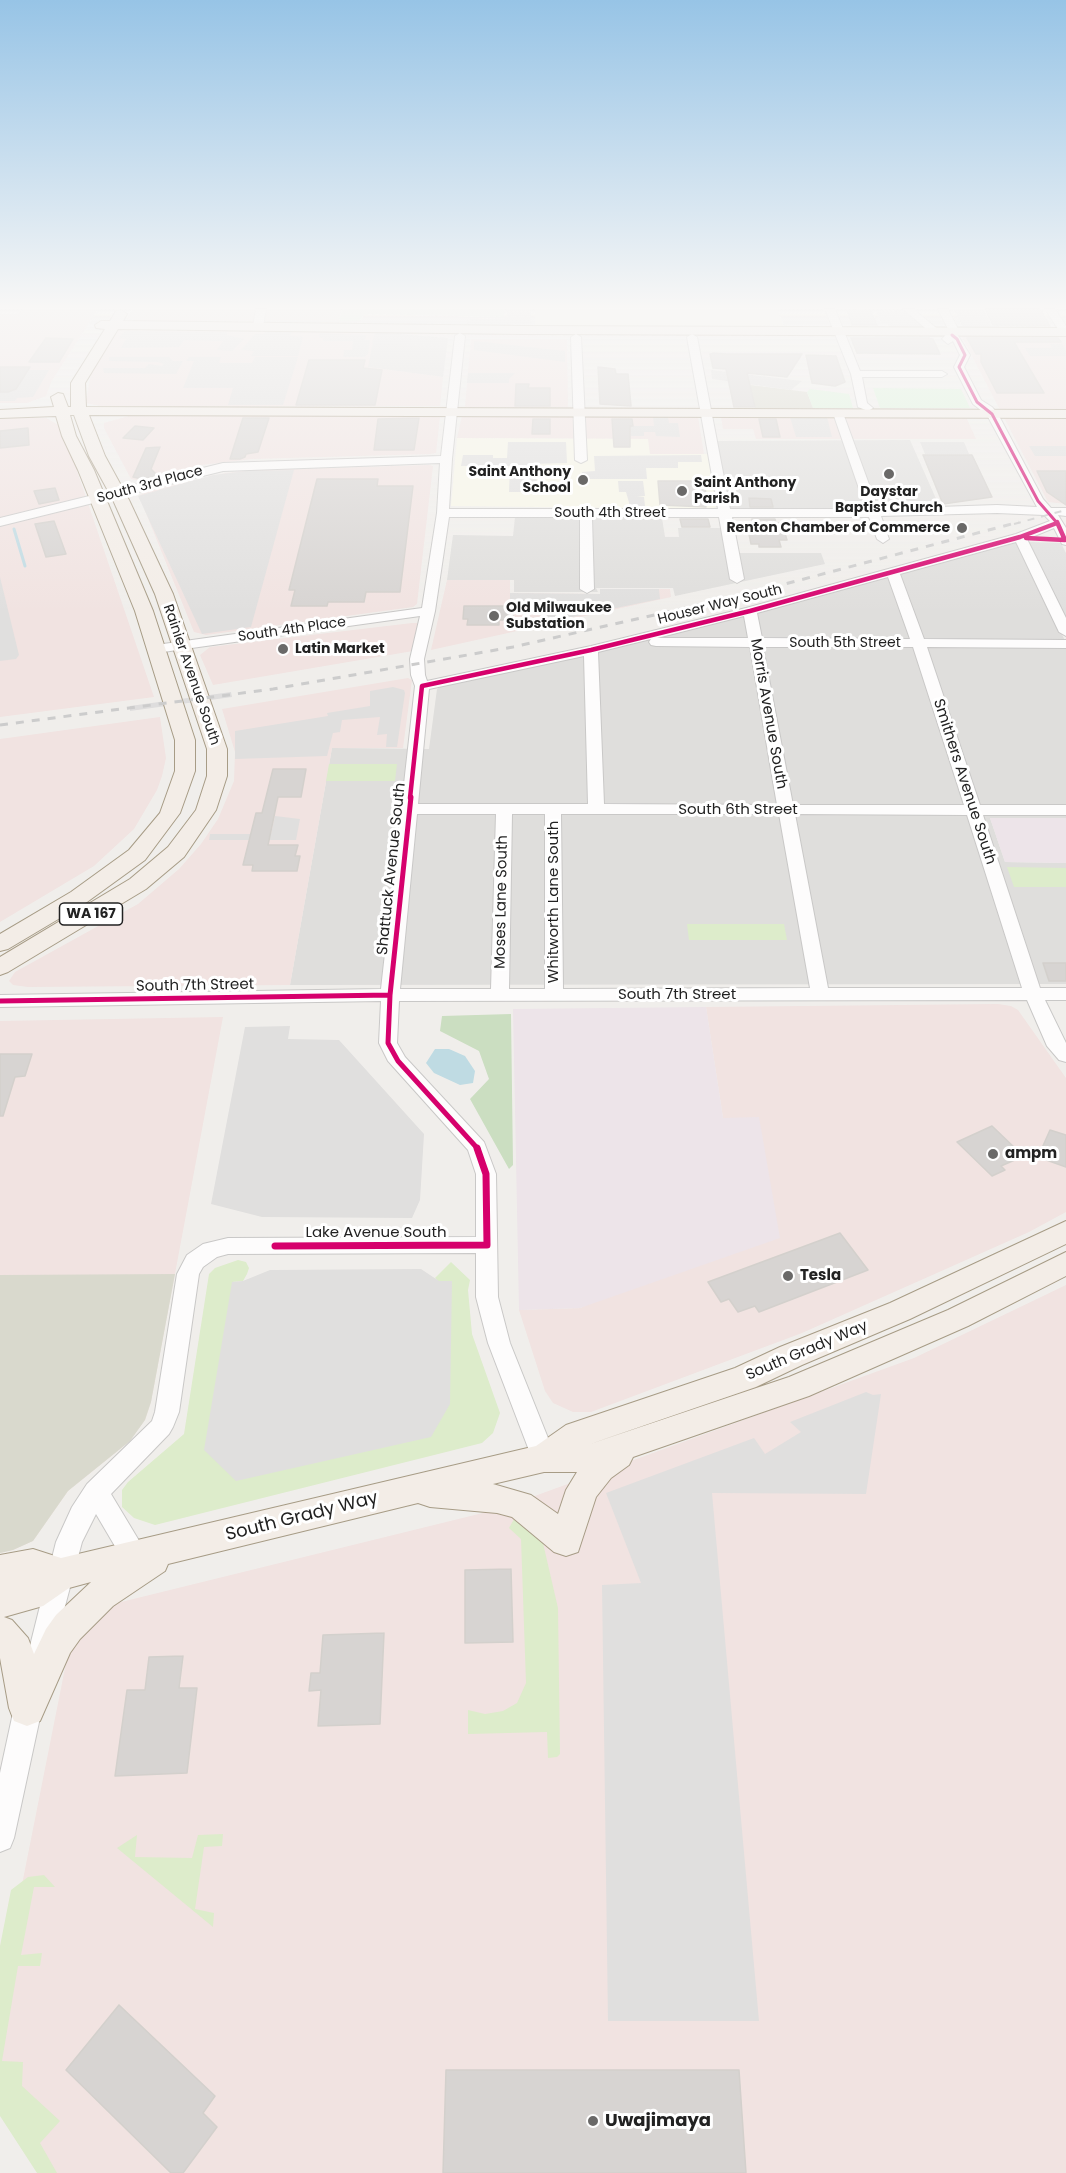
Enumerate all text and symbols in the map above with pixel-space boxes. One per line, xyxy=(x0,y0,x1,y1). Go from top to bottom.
street label: South 3rd Place xyxy=(95,463,205,507)
place label: Saint Anthony School xyxy=(469,464,571,496)
marker: Daystar Baptist Church xyxy=(882,467,896,481)
marker: Saint Anthony School xyxy=(576,473,590,487)
place label: Saint Anthony Parish xyxy=(694,475,796,508)
marker: Saint Anthony Parish xyxy=(675,484,689,498)
place label: Daystar Baptist Church xyxy=(835,484,943,516)
street label: South 4th Street xyxy=(554,505,666,521)
place label: Renton Chamber of Commerce xyxy=(726,520,950,536)
marker: Renton Chamber of Commerce xyxy=(955,521,969,535)
street label: Houser Way South xyxy=(656,581,784,629)
place label: Old Milwaukee Substation xyxy=(506,600,612,632)
street label: Rainier Avenue South xyxy=(159,602,223,748)
marker: Old Milwaukee Substation xyxy=(487,609,501,623)
street label: South 4th Place xyxy=(237,614,347,646)
street label: South 5th Street xyxy=(789,635,901,651)
street label: Morris Avenue South xyxy=(746,637,790,791)
place label: Latin Market xyxy=(295,641,385,657)
marker: Latin Market xyxy=(276,642,290,656)
street label: Smithers Avenue South xyxy=(929,697,999,867)
street label: Shattuck Avenue South xyxy=(374,782,410,956)
street label: South 6th Street xyxy=(678,801,798,819)
street label: Whitworth Lane South xyxy=(545,821,563,983)
street label: Moses Lane South xyxy=(492,835,512,969)
road number: WA 167 xyxy=(60,903,122,925)
street label: South 7th Street xyxy=(136,976,254,996)
street label: South 7th Street xyxy=(618,986,736,1004)
place label: ampm xyxy=(1005,1145,1057,1163)
marker: ampm xyxy=(986,1147,1000,1161)
street label: Lake Avenue South xyxy=(305,1224,447,1242)
place label: Tesla xyxy=(800,1267,841,1285)
marker: Tesla xyxy=(781,1269,795,1283)
street label: South Grady Way xyxy=(744,1317,870,1385)
street label: South Grady Way xyxy=(224,1488,380,1546)
place label: Uwajimaya xyxy=(605,2110,711,2132)
marker: Uwajimaya xyxy=(586,2114,600,2128)

